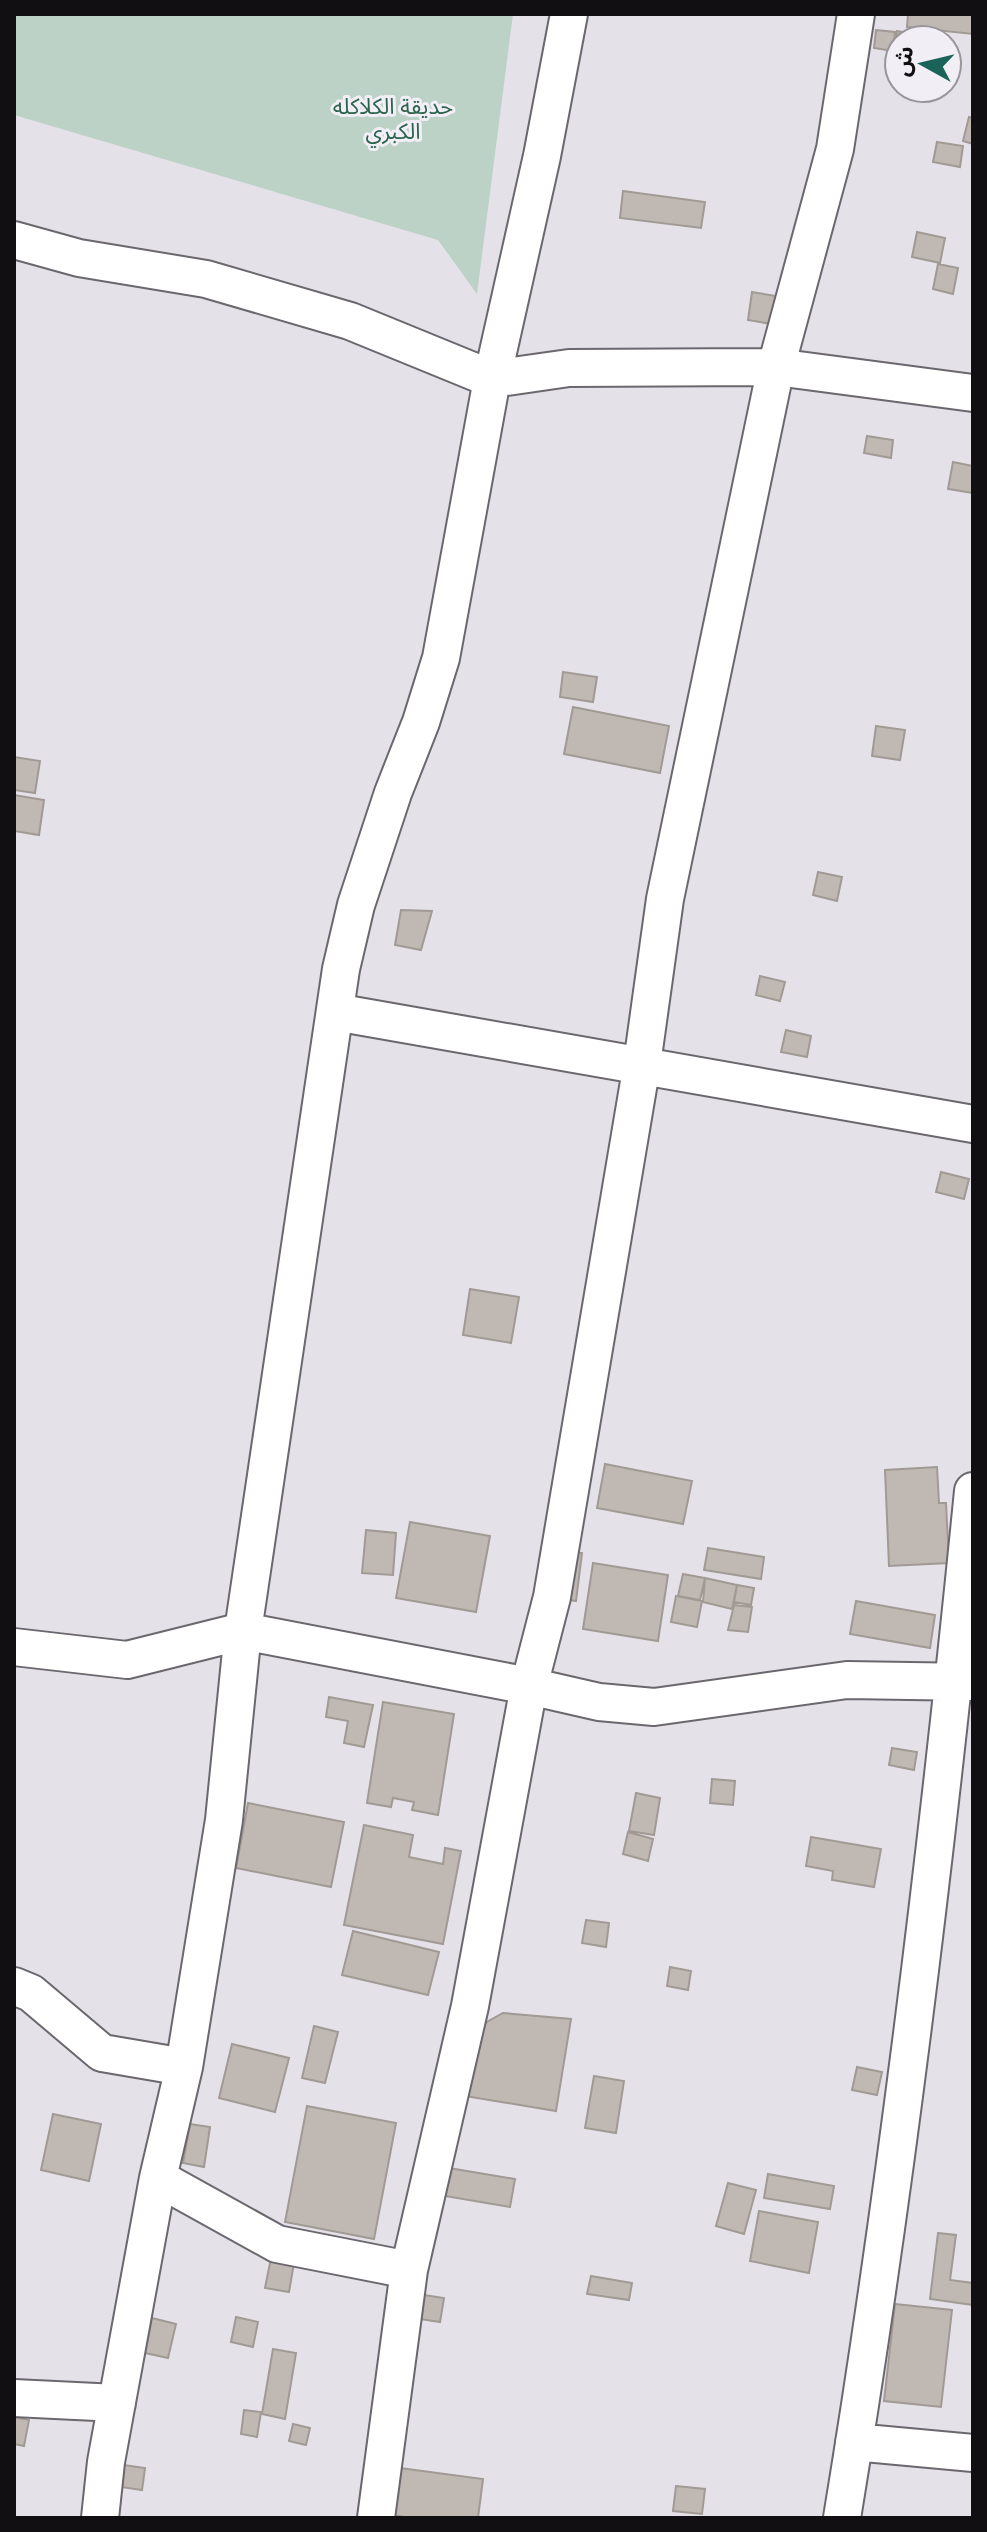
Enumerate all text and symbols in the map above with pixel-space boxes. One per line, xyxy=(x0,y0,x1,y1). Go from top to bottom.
north arrow xyxy=(883,24,963,104)
text: ش xyxy=(888,44,919,78)
park label: حديقة الكلاكله الكبري xyxy=(333,93,453,148)

